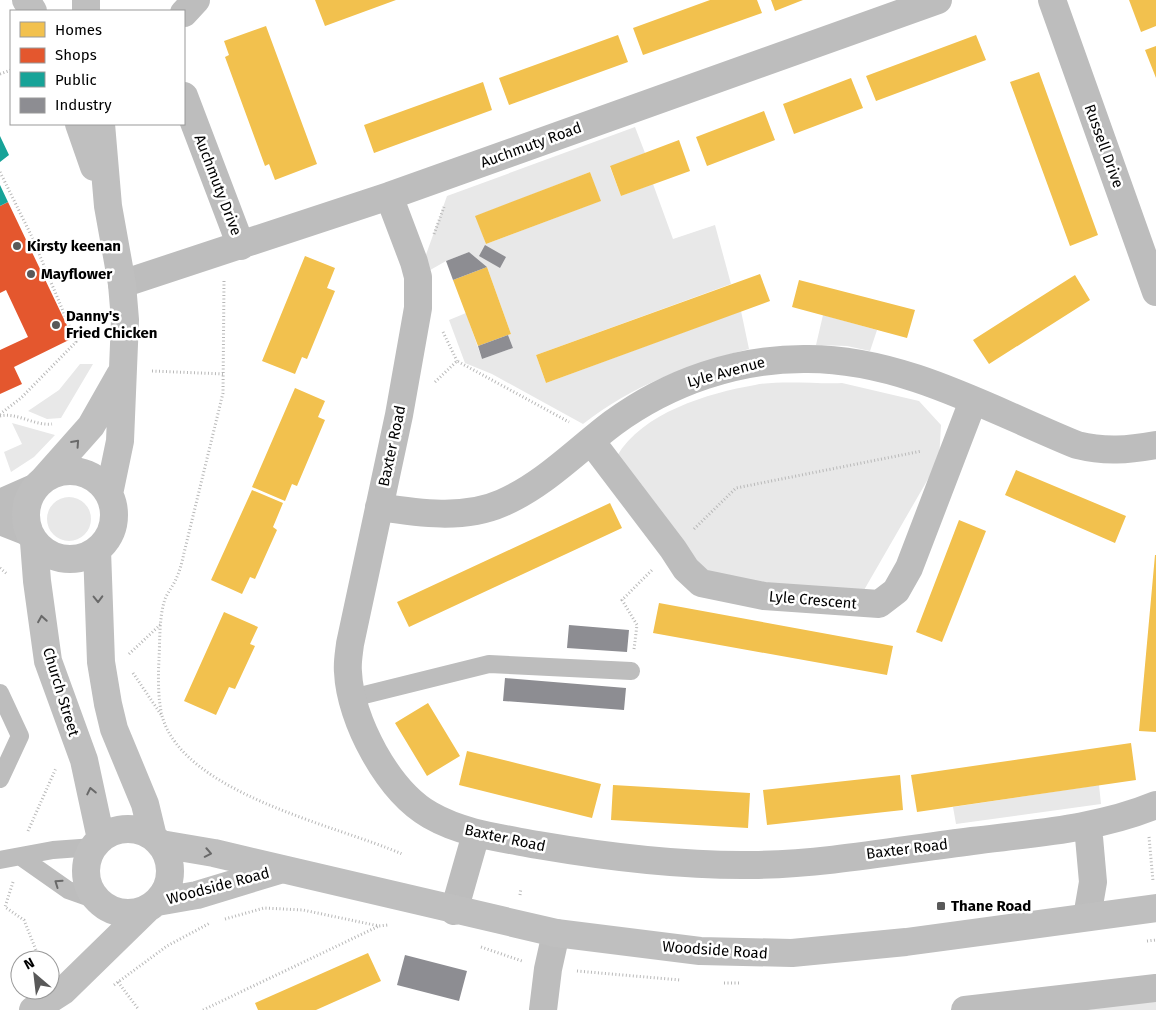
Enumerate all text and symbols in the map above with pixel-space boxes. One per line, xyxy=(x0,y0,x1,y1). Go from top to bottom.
legend xyxy=(10,10,185,125)
text: Homes xyxy=(55,21,102,39)
text: Shops xyxy=(55,46,97,64)
text: Public xyxy=(55,71,97,89)
text: Industry xyxy=(55,96,112,114)
street label: Russell Drive xyxy=(1081,102,1127,190)
street label: Auchmuty Road xyxy=(478,118,584,172)
street label: Auchmuty Drive xyxy=(190,132,246,238)
place label: Kirsty keenan xyxy=(27,237,121,255)
marker: Kirsty keenan xyxy=(11,240,23,252)
place label: Mayflower xyxy=(41,265,113,283)
marker: Mayflower xyxy=(25,268,37,280)
place label: Danny's Fried Chicken xyxy=(66,307,157,342)
marker: Danny's Fried Chicken xyxy=(50,319,62,331)
street label: Lyle Avenue xyxy=(685,353,767,391)
street label: Baxter Road xyxy=(375,404,409,488)
one-way arrow xyxy=(70,439,79,448)
street label: Lyle Crescent xyxy=(768,587,858,613)
one-way arrow xyxy=(93,596,103,603)
one-way arrow xyxy=(37,614,48,622)
street label: Church Street xyxy=(39,645,83,739)
one-way arrow xyxy=(86,787,97,796)
street label: Baxter Road xyxy=(463,821,547,855)
street label: Baxter Road xyxy=(865,835,949,863)
one-way arrow xyxy=(204,847,213,857)
street label: Woodside Road xyxy=(165,864,271,908)
one-way arrow xyxy=(54,880,64,889)
place label: Thane Road xyxy=(951,897,1031,915)
marker: Thane Road xyxy=(935,900,947,912)
street label: Woodside Road xyxy=(662,937,768,963)
north arrow xyxy=(10,950,60,1000)
text: N xyxy=(21,954,37,974)

